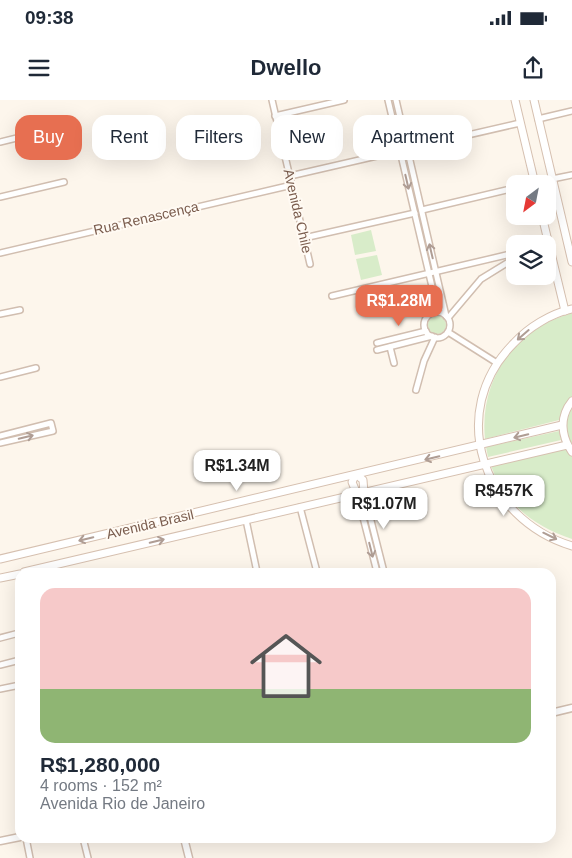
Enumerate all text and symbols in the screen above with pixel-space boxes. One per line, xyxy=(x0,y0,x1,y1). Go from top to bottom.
text: 09:38 xyxy=(25,7,74,28)
icon: menu xyxy=(25,54,53,82)
icon: share xyxy=(519,54,547,82)
text: Dwello xyxy=(251,55,321,80)
chip: Buy xyxy=(15,115,82,160)
chip: Rent xyxy=(92,115,166,160)
chip: Filters xyxy=(176,115,261,160)
chip: New xyxy=(271,115,343,160)
chip: Apartment xyxy=(353,115,472,160)
street label: Avenida Chile xyxy=(281,167,316,255)
one-way arrow xyxy=(403,173,412,189)
north arrow xyxy=(506,175,556,225)
map controls xyxy=(506,175,556,285)
street label: Rua Renascença xyxy=(92,198,200,238)
button: layers xyxy=(506,235,556,285)
one-way arrow xyxy=(426,244,435,260)
pin: R$1.28M xyxy=(353,284,445,327)
text: R$1.28M xyxy=(367,292,431,309)
one-way arrow xyxy=(516,329,529,340)
one-way arrow xyxy=(18,432,34,441)
one-way arrow xyxy=(513,432,529,441)
pin: R$1.34M xyxy=(191,450,283,492)
one-way arrow xyxy=(424,454,440,463)
text: R$1.34M xyxy=(205,457,269,474)
pin: R$457K xyxy=(463,474,545,517)
text: R$457K xyxy=(475,482,533,499)
pin: R$1.07M xyxy=(338,488,430,530)
text: R$1.07M xyxy=(352,495,416,512)
street label: Avenida Brasil xyxy=(105,506,195,542)
one-way arrow xyxy=(542,532,557,542)
one-way arrow xyxy=(78,535,94,544)
one-way arrow xyxy=(148,536,164,545)
one-way arrow xyxy=(367,542,376,558)
icon: home xyxy=(241,621,331,711)
text: R$1,280,000 xyxy=(40,753,160,776)
text: 4 rooms · 152 m² xyxy=(40,777,162,794)
text: Avenida Rio de Janeiro xyxy=(40,795,205,812)

